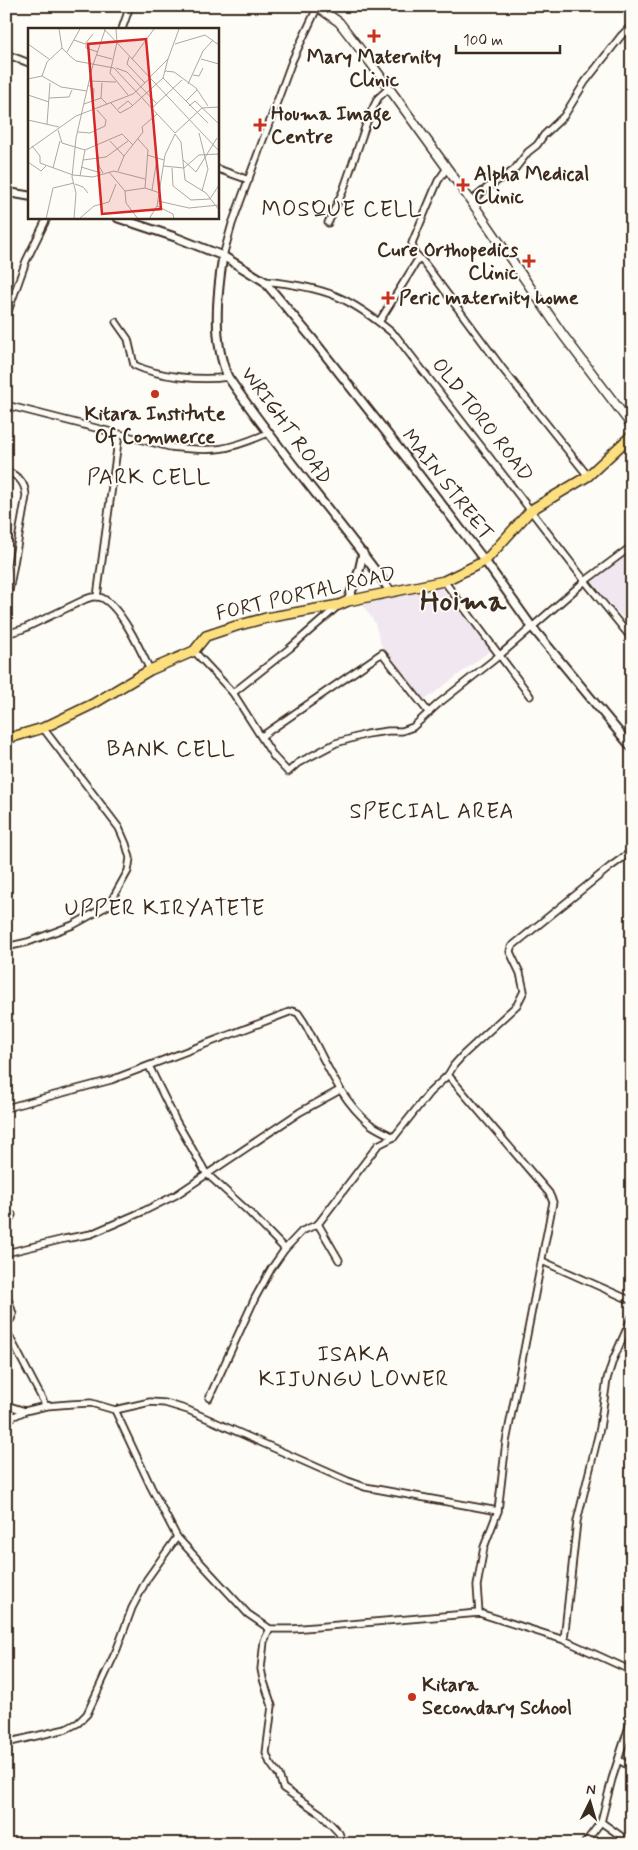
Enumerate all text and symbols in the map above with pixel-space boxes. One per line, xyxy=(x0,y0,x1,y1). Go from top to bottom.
scale bar xyxy=(456,22,559,54)
inset map xyxy=(28,28,219,219)
marker: Mary Maternity Clinic xyxy=(367,29,381,43)
text: 100 m xyxy=(463,31,503,51)
place label: Mary Maternity Clinic xyxy=(307,44,441,94)
place label: Houma Image Centre xyxy=(271,101,392,151)
marker: Houma Image Centre xyxy=(253,118,267,132)
place label: Alpha Medical Clinic xyxy=(474,161,589,211)
marker: Alpha Medical Clinic xyxy=(456,178,470,192)
district label: MOSQUE CELL xyxy=(261,196,423,224)
place label: Cure Orthopedics Clinic xyxy=(377,237,519,287)
marker: Cure Orthopedics Clinic xyxy=(522,254,536,268)
place label: Peric maternity home xyxy=(399,285,579,312)
marker: Peric maternity home xyxy=(381,291,395,305)
street label: OLD TORO ROAD xyxy=(425,352,539,488)
street label: WRIGHT ROAD xyxy=(234,362,338,490)
marker: Kitara Institute Of Commerce xyxy=(149,388,161,400)
place label: Kitara Institute Of Commerce xyxy=(85,401,226,451)
street label: MAIN STREET xyxy=(395,424,499,546)
district label: PARK CELL xyxy=(87,464,211,492)
street label: FORT PORTAL ROAD xyxy=(214,560,398,628)
district label: Hoima xyxy=(420,582,507,621)
district label: BANK CELL xyxy=(106,736,236,764)
district label: SPECIAL AREA xyxy=(349,798,515,826)
district label: UPPER KIRYATETE xyxy=(65,895,265,923)
district label: ISAKA KIJUNGU LOWER xyxy=(259,1341,449,1394)
place label: Kitara Secondary School xyxy=(422,1672,572,1722)
marker: Kitara Secondary School xyxy=(406,1691,418,1703)
north arrow xyxy=(566,1778,616,1828)
text: N xyxy=(586,1781,596,1799)

